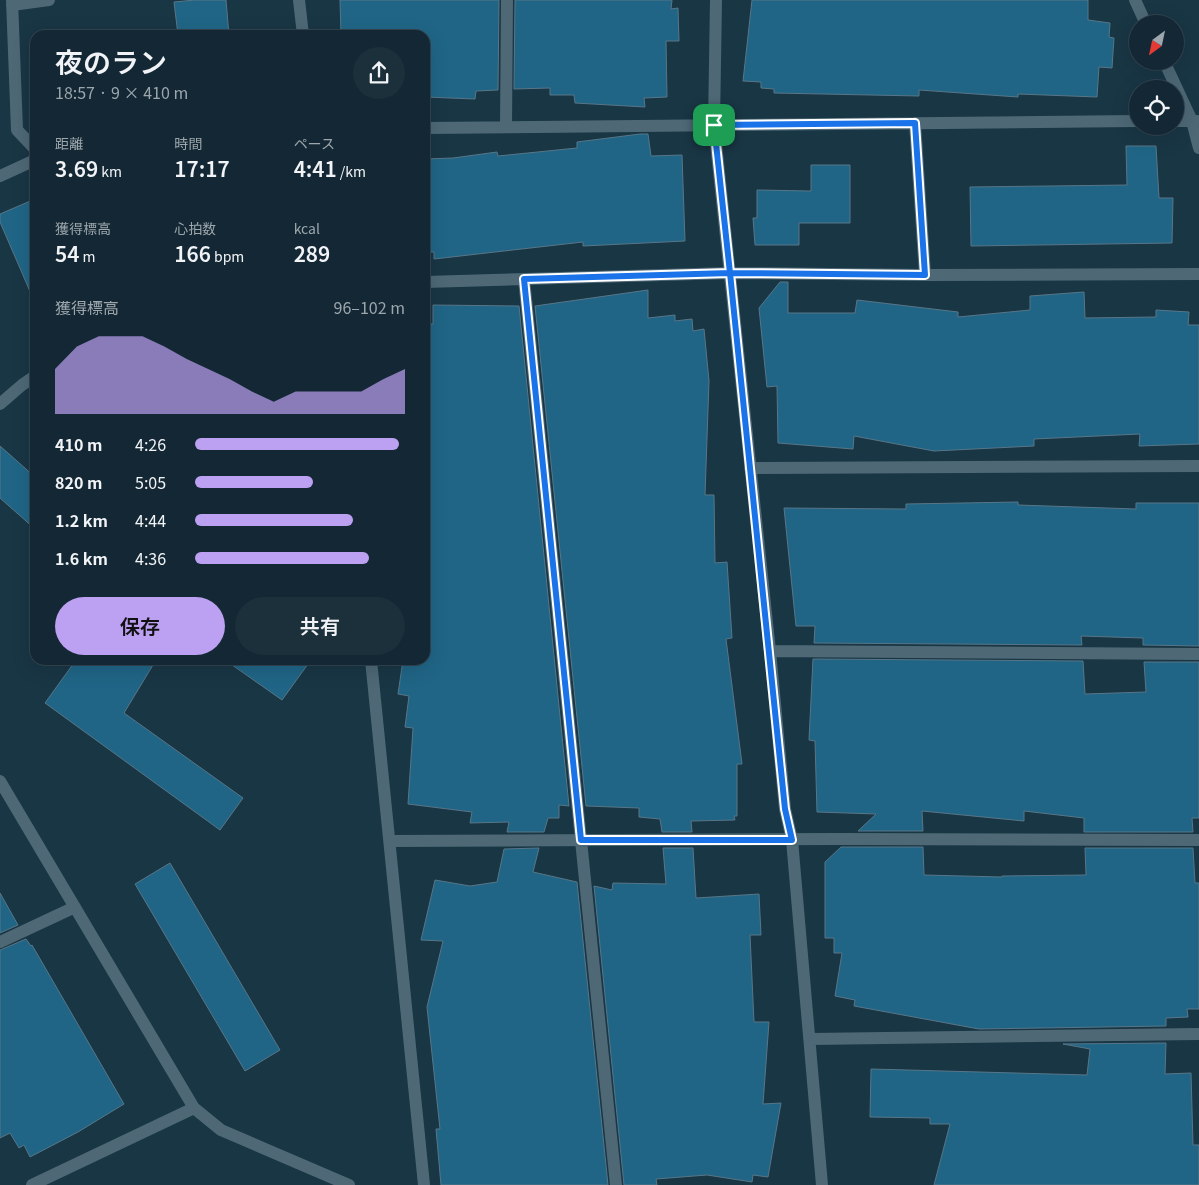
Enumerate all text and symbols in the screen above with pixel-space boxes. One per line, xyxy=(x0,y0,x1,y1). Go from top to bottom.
north arrow xyxy=(1129,15,1184,70)
map controls xyxy=(1129,15,1184,135)
text: 夜のラン xyxy=(55,41,167,81)
button: share xyxy=(353,47,405,99)
text: 18:57 · 9 × 410 m xyxy=(55,80,188,104)
button: locate xyxy=(1129,80,1184,135)
pin xyxy=(693,104,735,146)
icon: arrive xyxy=(700,111,728,139)
text: 距離 xyxy=(55,133,83,153)
text: 時間 xyxy=(174,133,202,153)
text: ペース xyxy=(294,133,335,153)
text: 3.69 xyxy=(55,153,98,183)
text: 17:17 xyxy=(174,153,230,183)
text: 4:41 xyxy=(294,153,337,183)
text: km xyxy=(98,161,122,181)
text: /km xyxy=(337,161,366,181)
text: 獲得標高 xyxy=(55,218,111,238)
text: 心拍数 xyxy=(174,218,216,238)
text: kcal xyxy=(294,218,320,238)
text: 54 xyxy=(55,238,79,268)
text: 166 xyxy=(174,238,211,268)
text: 289 xyxy=(294,238,330,268)
text: m xyxy=(79,246,95,266)
text: bpm xyxy=(211,246,244,266)
text: 獲得標高 xyxy=(55,295,119,319)
text: 96–102 m xyxy=(334,295,405,319)
text: 410 m xyxy=(55,432,102,456)
text: 4:26 xyxy=(135,432,166,456)
text: 820 m xyxy=(55,470,102,494)
text: 5:05 xyxy=(135,470,166,494)
text: 1.2 km xyxy=(55,508,108,532)
text: 4:44 xyxy=(135,508,166,532)
text: 1.6 km xyxy=(55,546,108,570)
text: 4:36 xyxy=(135,546,166,570)
button: 保存 xyxy=(55,597,225,655)
button: 共有 xyxy=(235,597,405,655)

